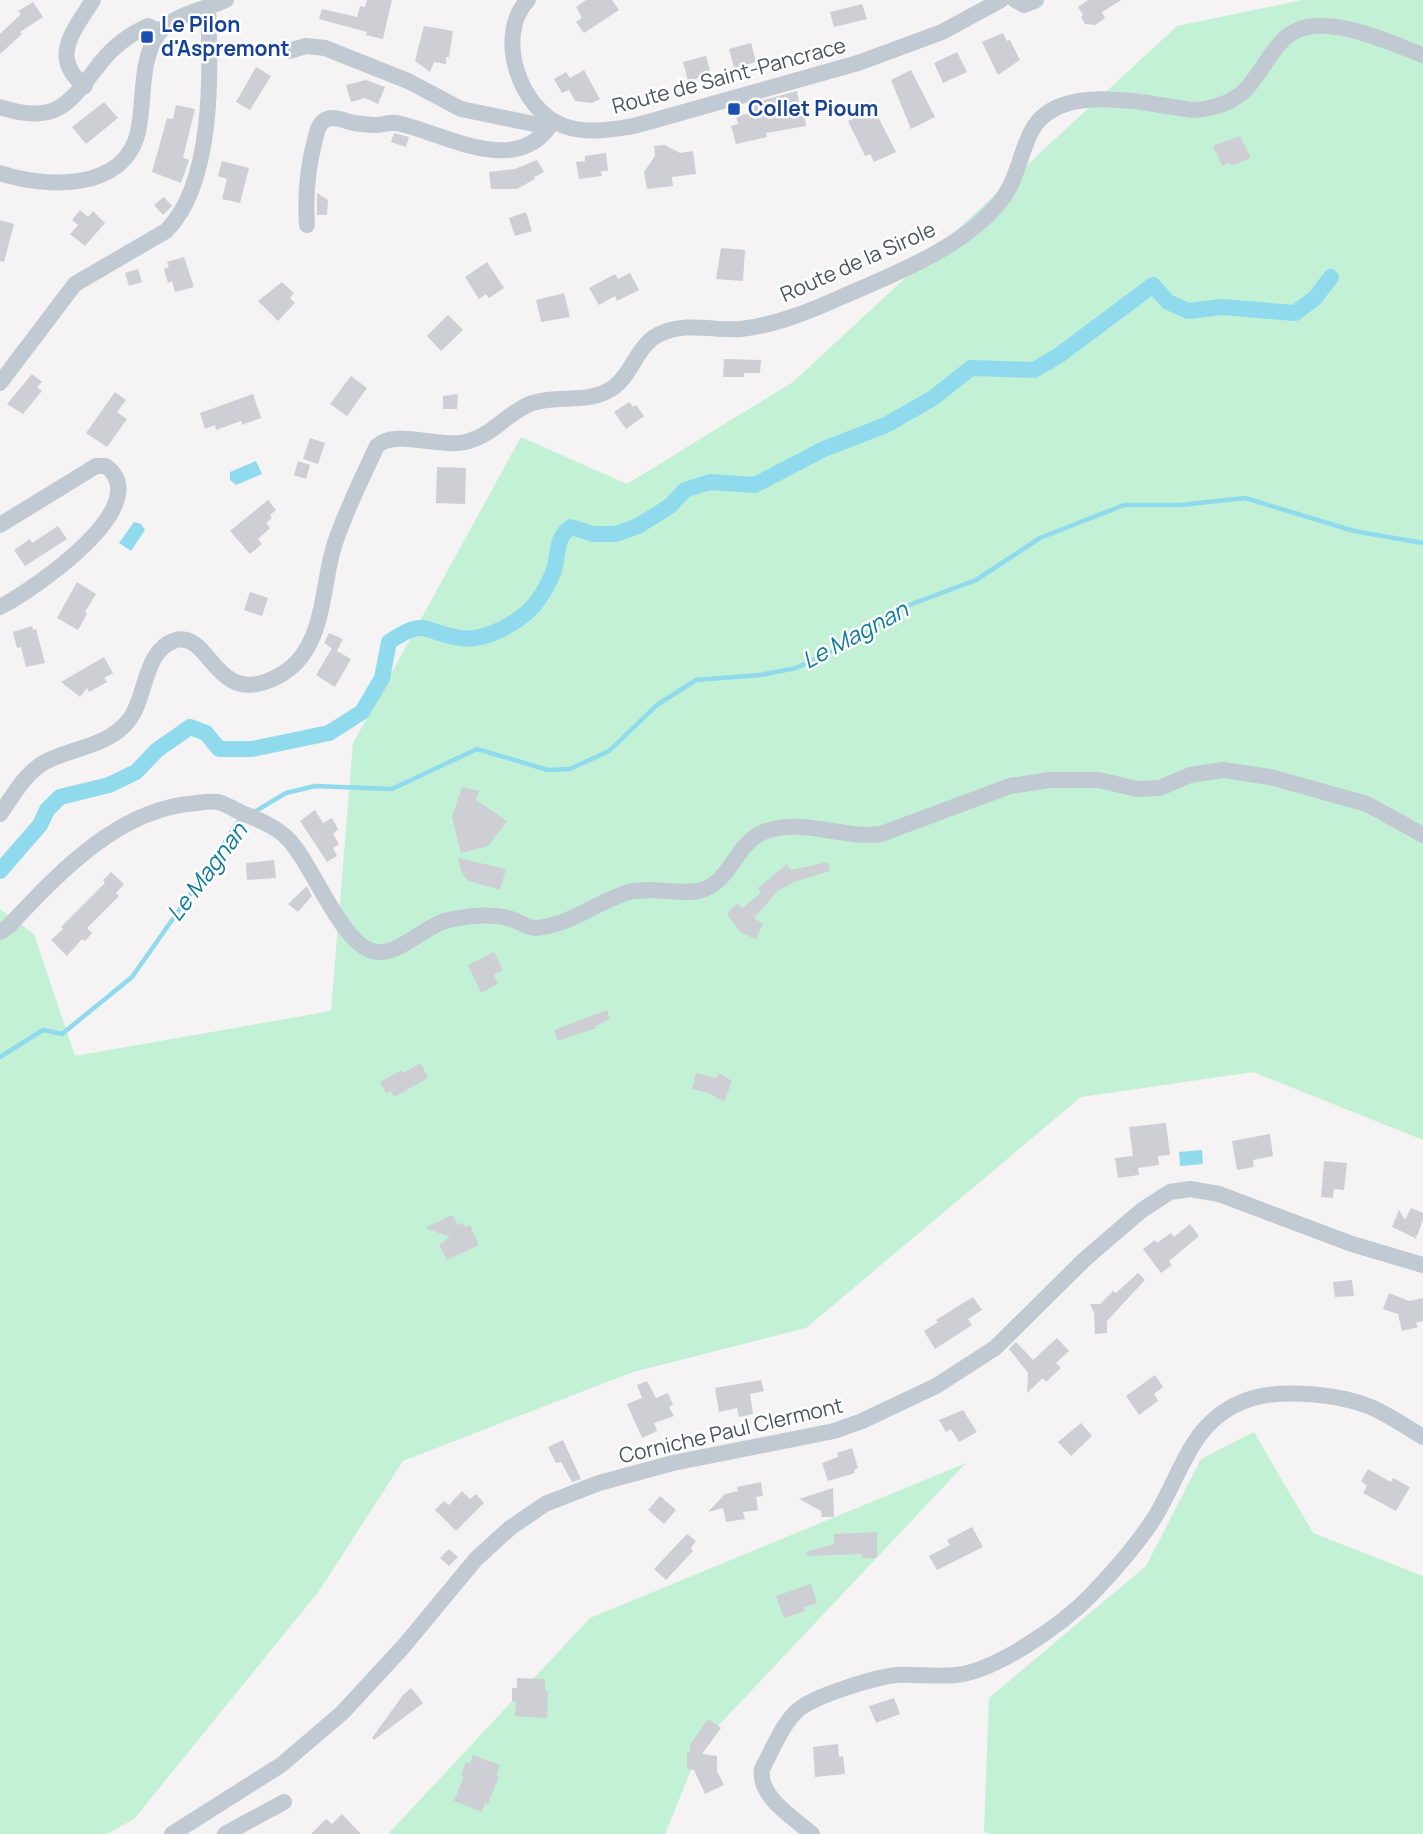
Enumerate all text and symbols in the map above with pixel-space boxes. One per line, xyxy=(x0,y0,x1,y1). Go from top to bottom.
place label: Le Pilon d'Aspremont xyxy=(161,10,290,62)
marker: Le Pilon d'Aspremont xyxy=(139,29,155,45)
street label: Route de Saint-Pancrace xyxy=(609,30,849,120)
place label: Collet Pioum xyxy=(748,94,879,122)
marker: Collet Pioum xyxy=(726,101,742,117)
street label: Route de la Sirole xyxy=(776,214,940,308)
water label: Le Magnan xyxy=(796,592,914,675)
water label: Le Magnan xyxy=(159,815,255,927)
street label: Corniche Paul Clermont xyxy=(616,1391,846,1469)

